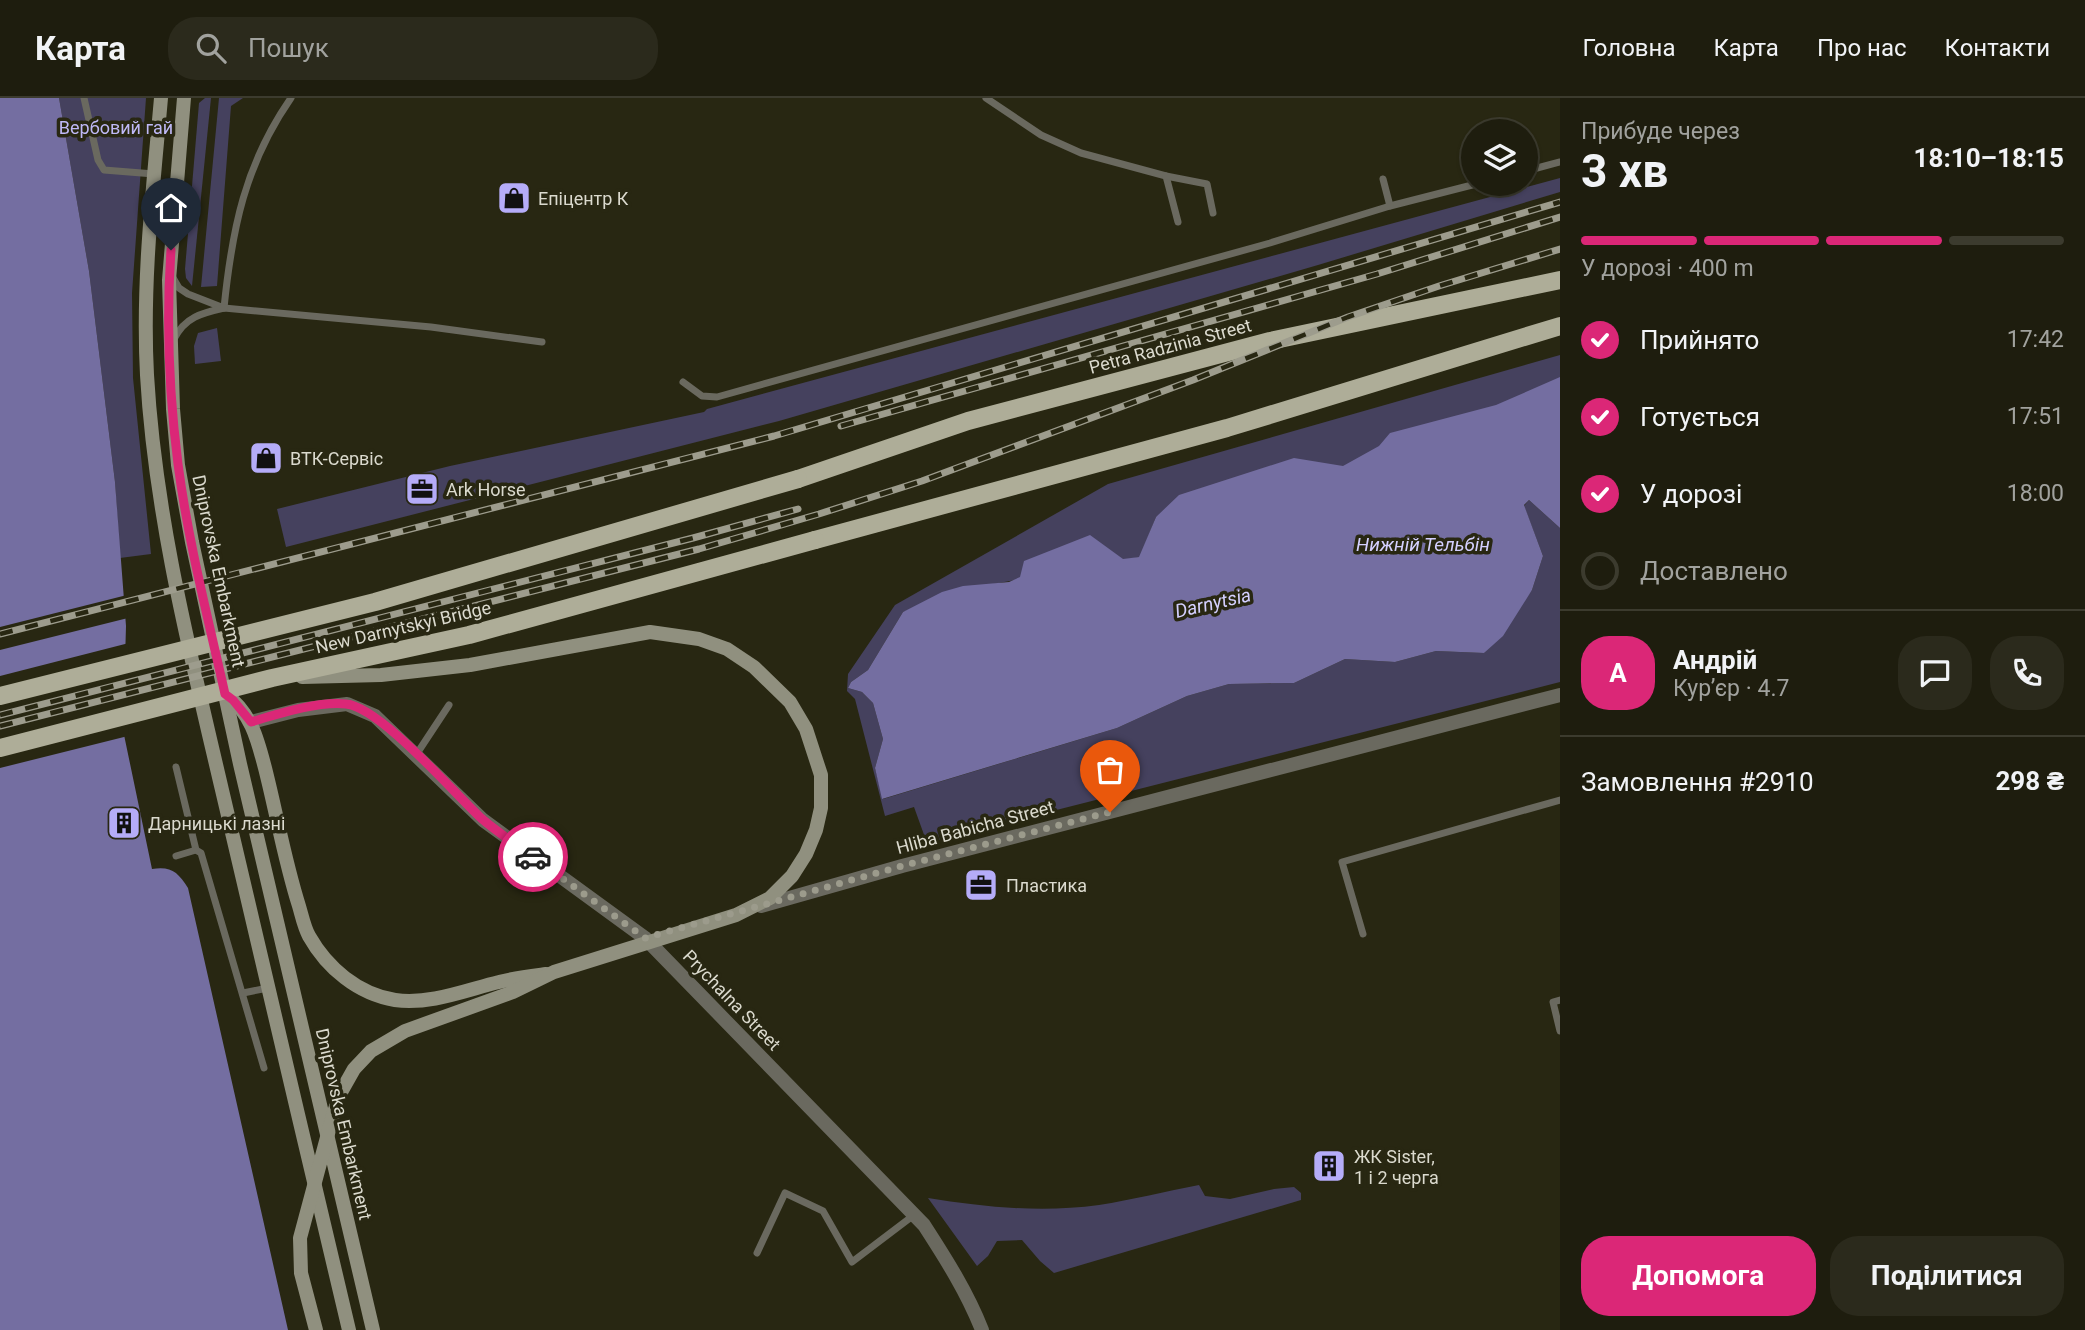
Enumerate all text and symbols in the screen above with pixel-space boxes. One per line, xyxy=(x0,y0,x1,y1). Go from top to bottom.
search box xyxy=(168,17,658,80)
text: Карта xyxy=(35,29,126,68)
icon: search xyxy=(192,29,230,67)
text: Пошук xyxy=(248,33,329,63)
text: Головна xyxy=(1583,34,1675,62)
text: Карта xyxy=(1713,34,1779,62)
text: Про нас xyxy=(1817,34,1907,62)
text: Контакти xyxy=(1945,34,2050,62)
park label: Вербовий гай xyxy=(59,117,173,138)
text: Прибуде через xyxy=(1581,118,1740,145)
map controls xyxy=(1461,119,1538,196)
button: layers xyxy=(1461,119,1538,196)
text: 18:10–18:15 xyxy=(1914,143,2064,173)
text: 3 хв xyxy=(1581,144,1668,198)
pin xyxy=(141,178,201,250)
shop icon: Епіцентр К xyxy=(495,179,533,217)
place label: Епіцентр К xyxy=(538,188,629,209)
icon: home xyxy=(152,189,190,227)
text: У дорозі · 400 m xyxy=(1581,255,1754,282)
street label: Petra Radzinia Street xyxy=(1087,314,1254,378)
icon: check xyxy=(1581,321,1619,359)
text: Прийнято xyxy=(1640,325,1759,355)
text: 17:42 xyxy=(2007,326,2064,353)
icon: check xyxy=(1581,398,1619,436)
text: Готується xyxy=(1640,402,1760,432)
text: 17:51 xyxy=(2007,403,2064,430)
shop icon: ВТК-Сервіс xyxy=(247,439,285,477)
place label: ВТК-Сервіс xyxy=(290,448,383,469)
office icon: Ark Horse xyxy=(403,470,441,508)
street label: Dniprovska Embarkment xyxy=(188,473,250,669)
icon: check xyxy=(1581,475,1619,513)
place label: Ark Horse xyxy=(446,479,525,500)
text: У дорозі xyxy=(1640,479,1742,509)
text: 18:00 xyxy=(2007,480,2064,507)
water label: Нижній Тельбін xyxy=(1356,533,1490,556)
text: Доставлено xyxy=(1640,556,1788,586)
water label: Darnytsia xyxy=(1173,583,1253,623)
street label: New Darnytskyi Bridge xyxy=(313,597,493,657)
button: chat xyxy=(1898,636,1972,710)
button: phone xyxy=(1990,636,2064,710)
text: Андрій xyxy=(1673,645,1757,675)
text: А xyxy=(1609,658,1627,688)
text: Кур’єр · 4.7 xyxy=(1673,675,1789,702)
pin xyxy=(1080,740,1140,812)
icon: bag xyxy=(1091,751,1129,789)
text: 298 ₴ xyxy=(1995,766,2064,796)
text: Замовлення #2910 xyxy=(1581,767,1814,797)
street label: Hliba Babicha Street xyxy=(894,796,1056,858)
building icon: Дарницькі лазні xyxy=(105,804,143,842)
place label: Дарницькі лазні xyxy=(148,813,285,834)
courier xyxy=(498,822,568,892)
icon: car xyxy=(514,838,552,876)
office icon: Пластика xyxy=(962,866,1000,904)
place label: Пластика xyxy=(1006,875,1087,896)
street label: Prychalna Street xyxy=(679,946,785,1055)
street label: Dniprovska Embarkment xyxy=(312,1026,376,1222)
place label: ЖК Sister, 1 і 2 черга xyxy=(1354,1146,1439,1188)
building icon: ЖК Sister, 1 і 2 черга xyxy=(1310,1147,1348,1185)
button: Допомога xyxy=(1581,1236,1816,1316)
button: Поділитися xyxy=(1830,1236,2064,1316)

